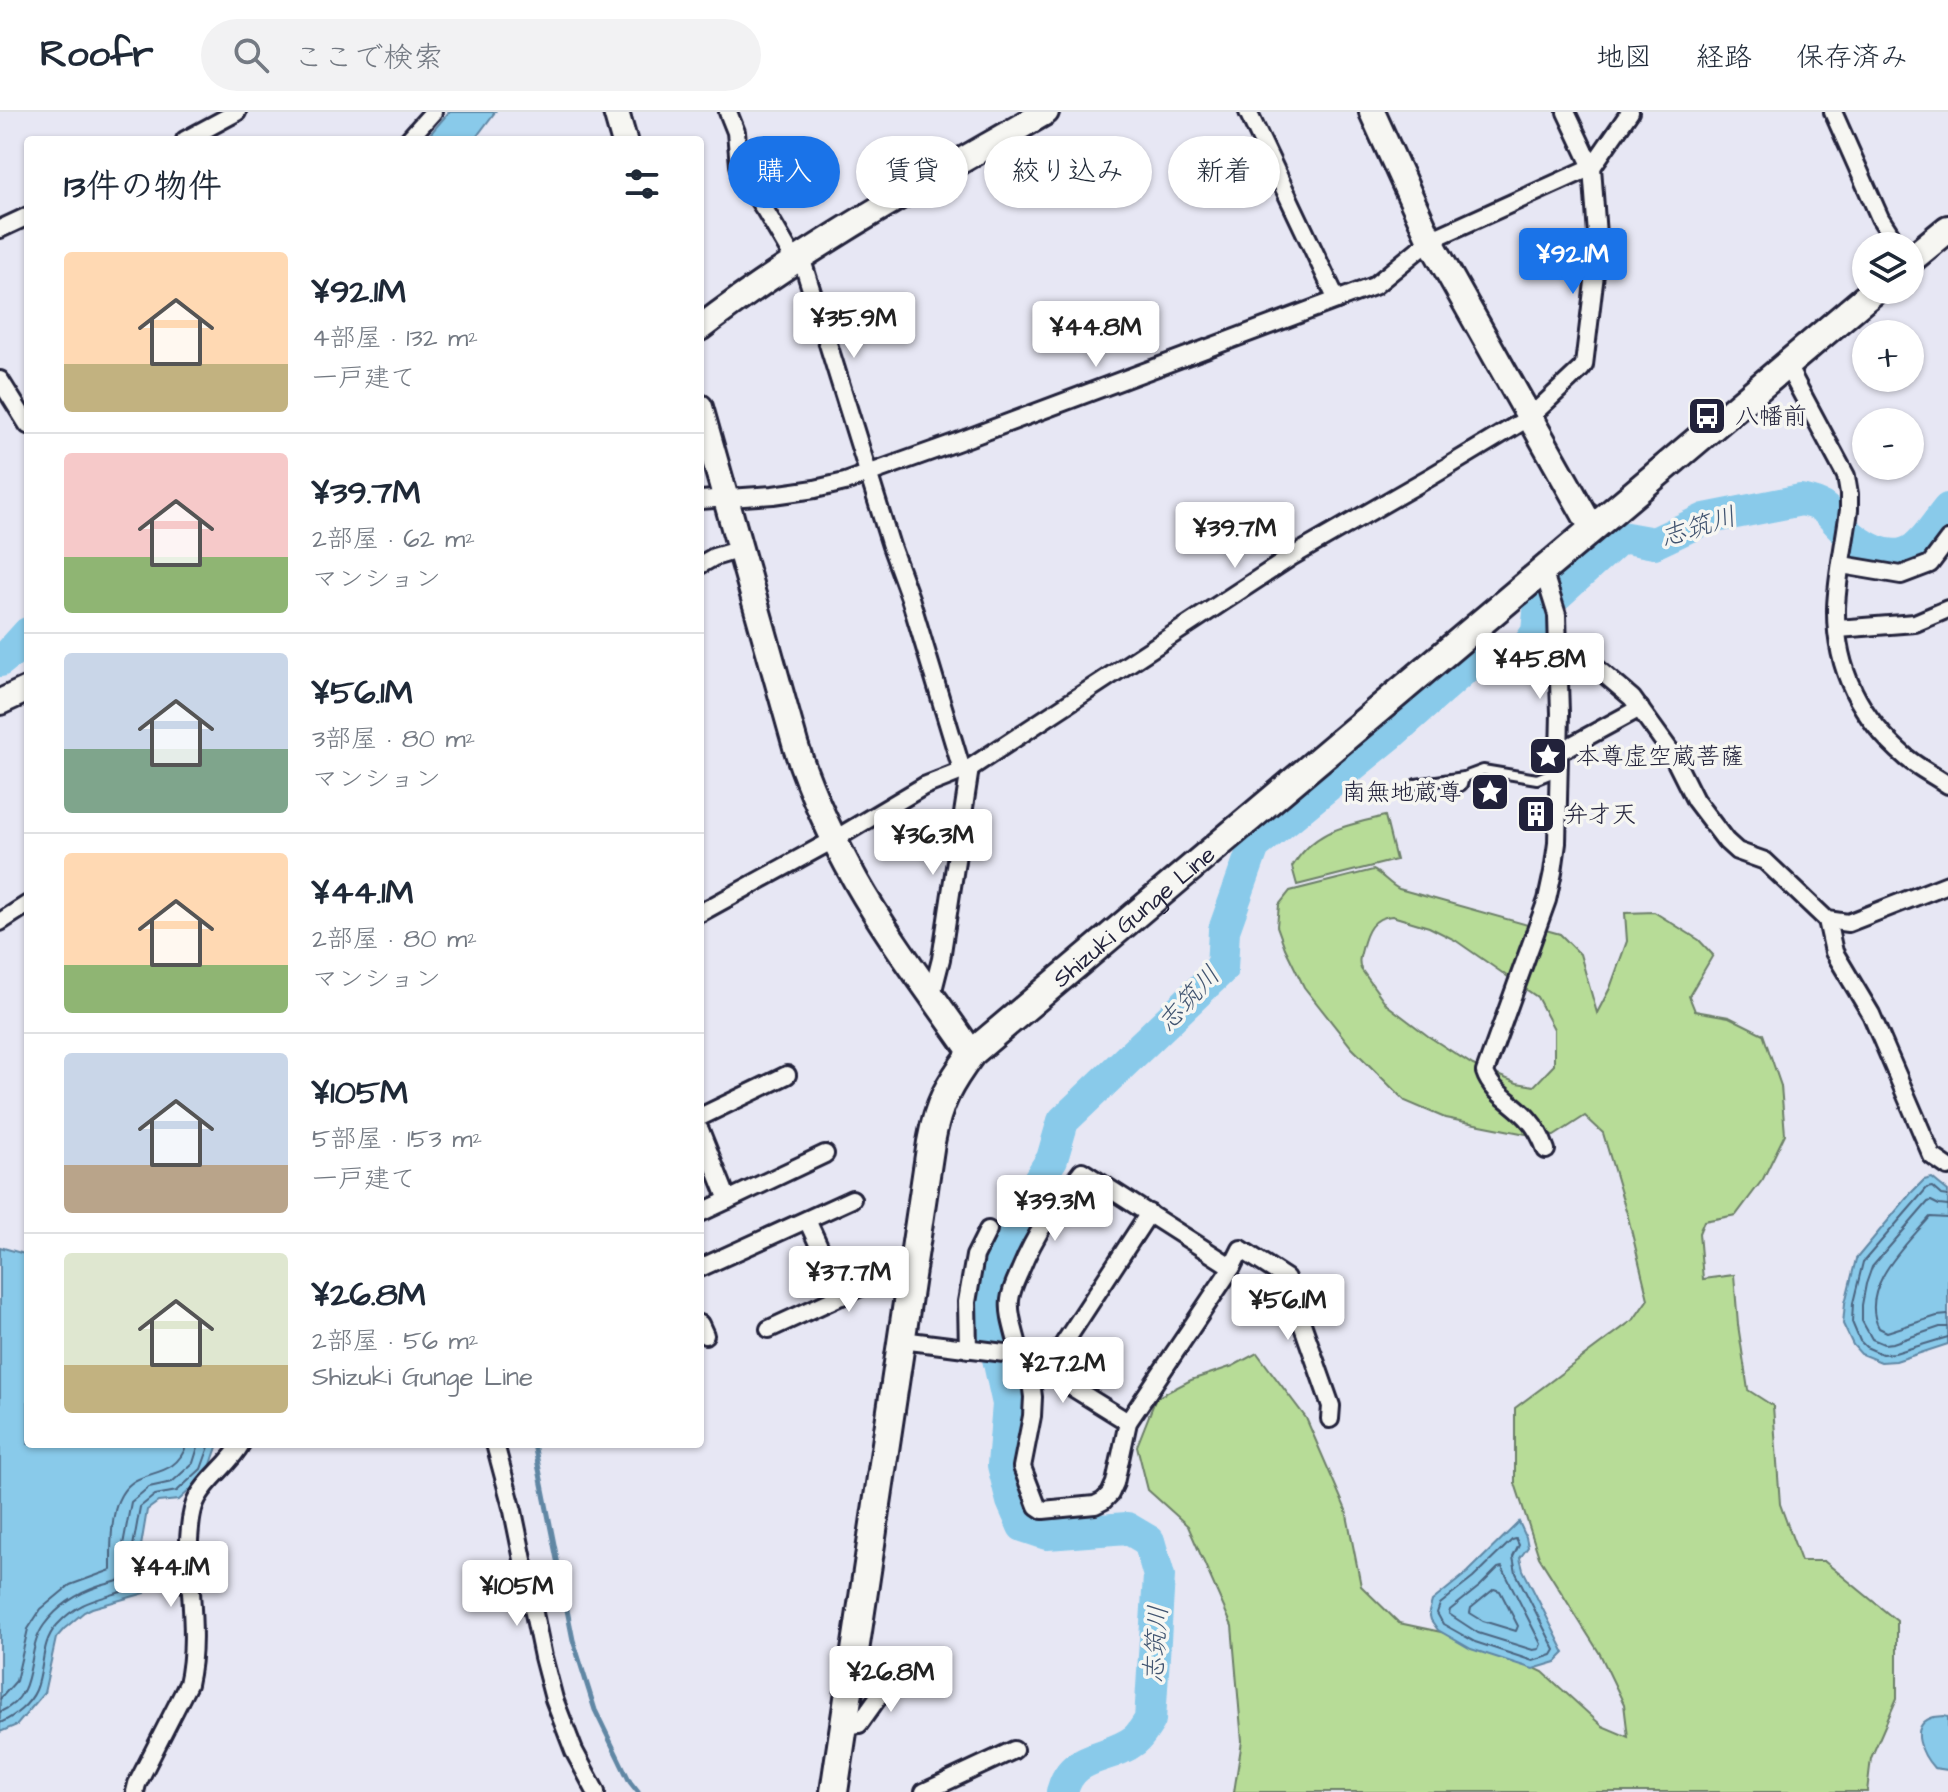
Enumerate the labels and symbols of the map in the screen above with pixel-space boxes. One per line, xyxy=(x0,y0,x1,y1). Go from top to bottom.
pin: ¥92.1M xyxy=(1508,228,1638,296)
pin: ¥35.9M xyxy=(789,292,919,360)
pin: ¥44.8M xyxy=(1031,301,1161,369)
bus stop icon: 八幡前 xyxy=(1686,395,1728,437)
place label: 八幡前 xyxy=(1735,400,1807,434)
water label: 志筑川 xyxy=(1656,498,1741,556)
pin: ¥39.7M xyxy=(1170,502,1300,570)
pin: ¥45.8M xyxy=(1475,633,1605,701)
place icon: 本尊虚空蔵菩薩 xyxy=(1527,735,1569,777)
place label: 本尊虚空蔵菩薩 xyxy=(1576,740,1744,774)
place icon: 南無地蔵尊 xyxy=(1469,771,1511,813)
place label: 南無地蔵尊 xyxy=(1342,776,1462,810)
building icon: 弁才天 xyxy=(1515,793,1557,835)
place label: 弁才天 xyxy=(1564,798,1636,832)
pin: ¥36.3M xyxy=(868,809,998,877)
street label: Shizuki Gunge Line xyxy=(1045,838,1223,996)
water label: 志筑川 xyxy=(1149,958,1228,1039)
pin: ¥39.3M xyxy=(990,1175,1120,1243)
pin: ¥37.7M xyxy=(784,1246,914,1314)
pin: ¥56.1M xyxy=(1223,1274,1353,1342)
pin: ¥27.2M xyxy=(998,1337,1128,1405)
pin: ¥44.1M xyxy=(106,1541,236,1609)
pin: ¥105M xyxy=(461,1560,573,1628)
water label: 志筑川 xyxy=(1135,1604,1177,1684)
pin: ¥26.8M xyxy=(826,1646,956,1714)

